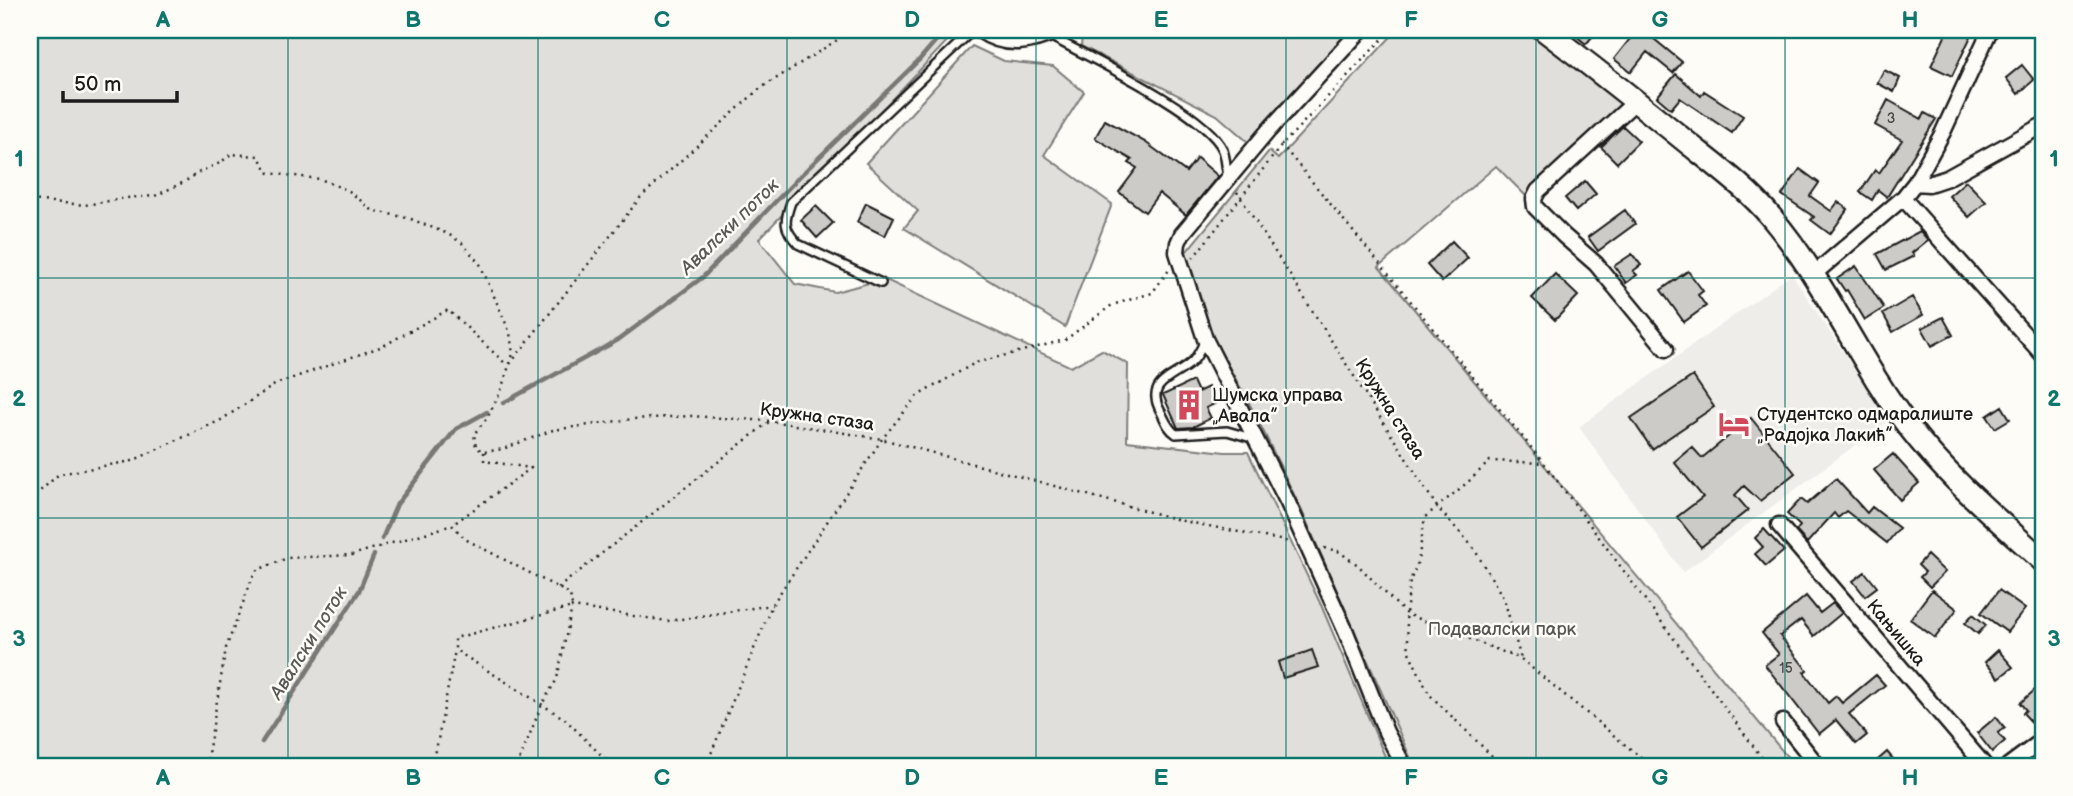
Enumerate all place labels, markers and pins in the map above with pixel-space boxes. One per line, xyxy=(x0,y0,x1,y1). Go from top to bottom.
place label: Шумска управа „Авала” xyxy=(1212,385,1343,427)
building icon: Шумска управа „Авала” xyxy=(1172,388,1206,422)
place label: Студентско одмаралиште „Радојка Лакић” xyxy=(1757,404,1973,446)
hotel icon: Студентско одмаралиште „Радојка Лакић” xyxy=(1717,407,1751,441)

